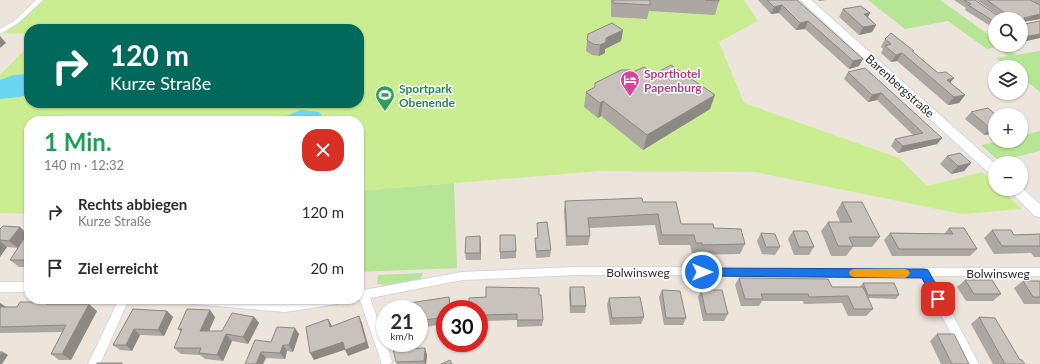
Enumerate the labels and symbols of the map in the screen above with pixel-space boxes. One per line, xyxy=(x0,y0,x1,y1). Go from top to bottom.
street label: Barenbergstraße xyxy=(863,51,937,121)
place label: Sporthotel Papenburg xyxy=(644,66,702,95)
hotel icon: Sporthotel Papenburg xyxy=(619,69,641,97)
place label: Sportpark Obenende xyxy=(399,81,456,110)
sports icon: Sportpark Obenende xyxy=(374,84,396,112)
position arrow xyxy=(681,251,723,293)
street label: Bolwinsweg xyxy=(606,265,670,280)
street label: Bolwinsweg xyxy=(966,266,1030,281)
pin xyxy=(921,282,955,316)
speed limit sign: 30 xyxy=(436,300,488,352)

